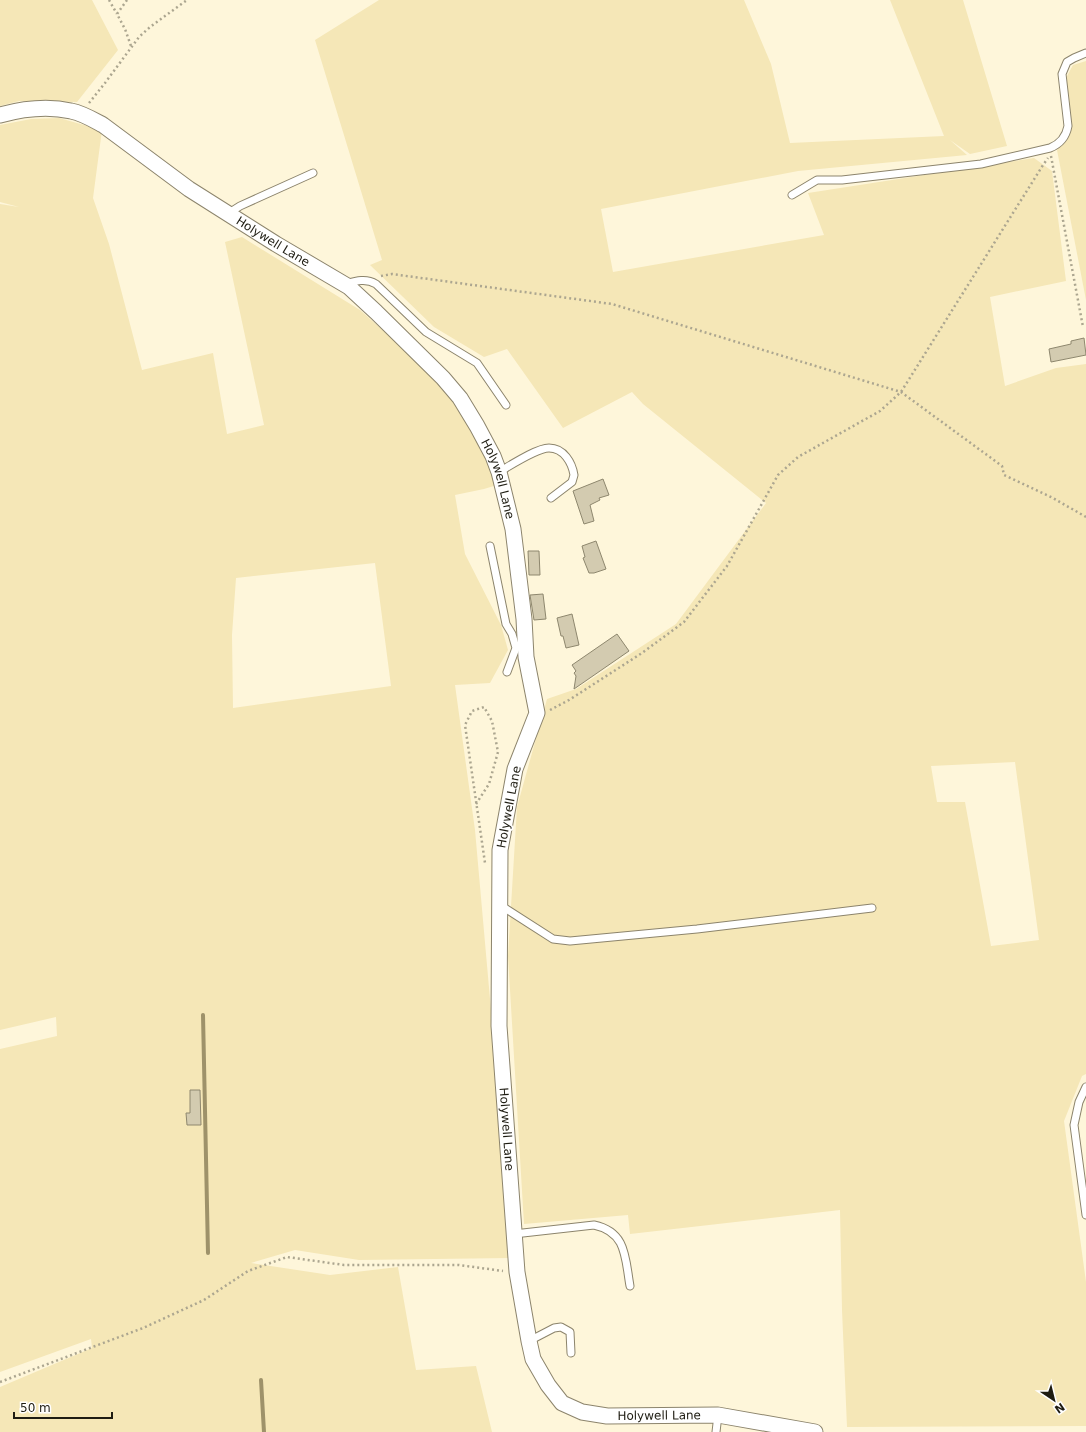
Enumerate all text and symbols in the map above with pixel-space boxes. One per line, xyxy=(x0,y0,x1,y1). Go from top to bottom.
street label: Holywell Lane xyxy=(234,214,312,269)
street label: Holywell Lane xyxy=(478,437,517,520)
street label: Holywell Lane xyxy=(494,765,524,849)
street label: Holywell Lane xyxy=(497,1087,517,1171)
north arrow xyxy=(1034,1380,1074,1420)
scale bar xyxy=(14,1394,112,1420)
text: N xyxy=(1052,1400,1067,1416)
text: 50 m xyxy=(20,1401,51,1415)
street label: Holywell Lane xyxy=(617,1408,701,1423)

